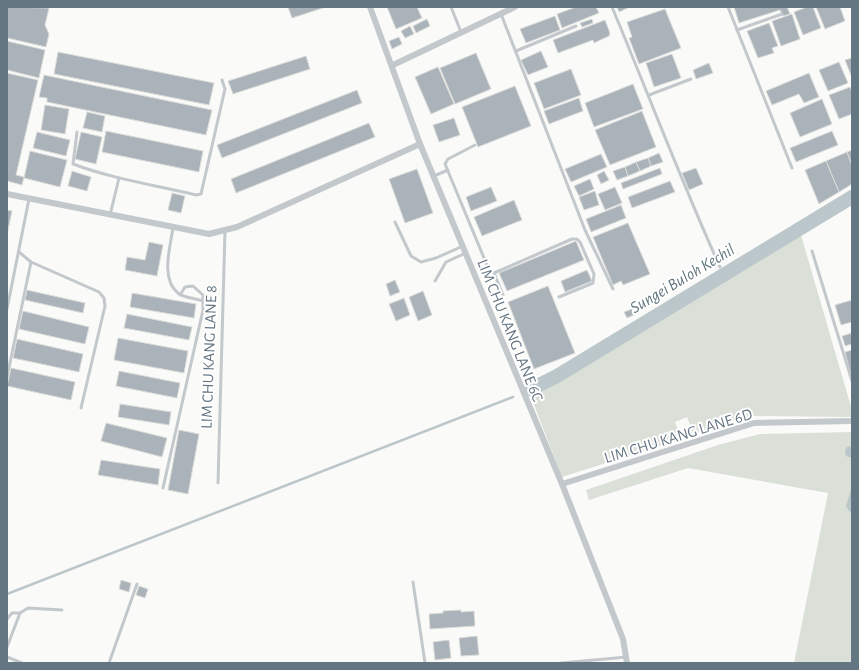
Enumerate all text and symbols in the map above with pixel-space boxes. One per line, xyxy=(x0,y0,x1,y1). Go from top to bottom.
water label: Sungei Buloh Kechil xyxy=(627,241,737,316)
street label: LIM CHU KANG LANE 6C xyxy=(474,257,546,404)
street label: LIM CHU KANG LANE 8 xyxy=(198,285,220,429)
street label: LIM CHU KANG LANE 6D xyxy=(602,406,754,466)

